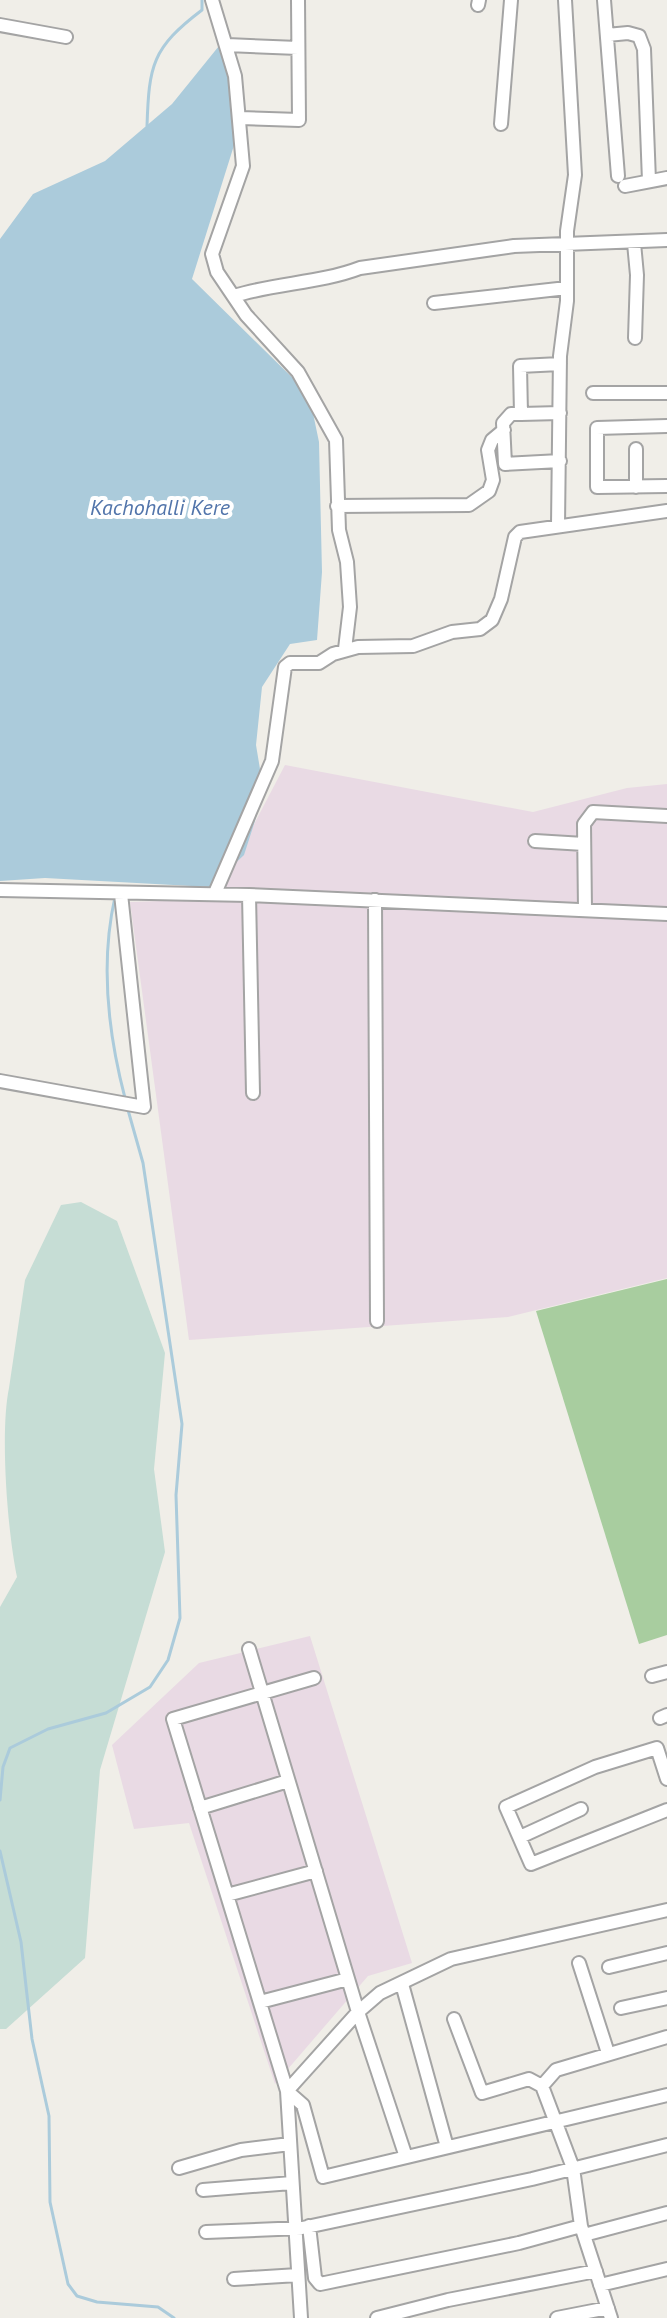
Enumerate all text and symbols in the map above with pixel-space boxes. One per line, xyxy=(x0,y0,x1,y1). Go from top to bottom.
water label: Kachohalli Kere xyxy=(90,493,231,521)

